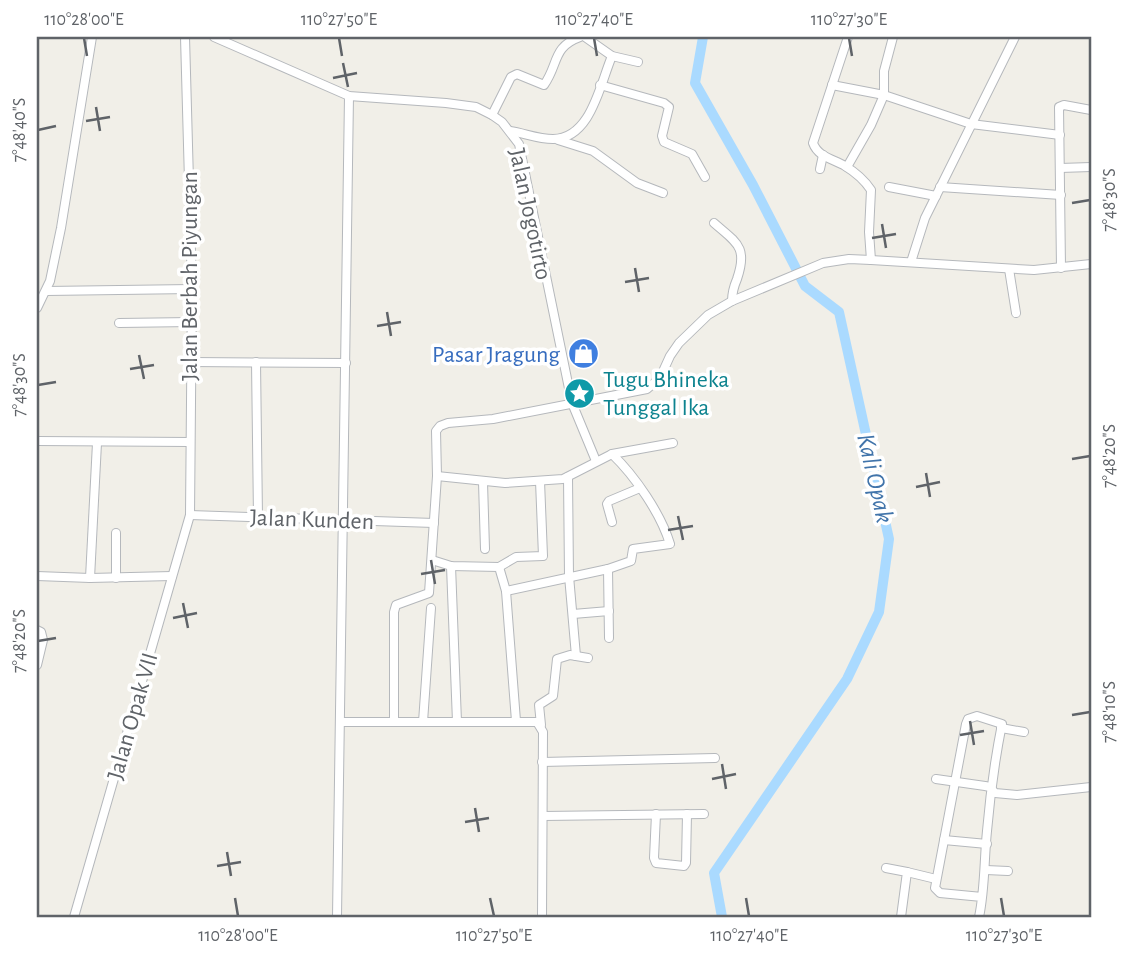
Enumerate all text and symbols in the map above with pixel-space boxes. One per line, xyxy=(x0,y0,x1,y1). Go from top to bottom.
text: 110°28'00"E xyxy=(44,11,124,29)
text: 110°27'50"E xyxy=(301,11,378,29)
text: 110°27'40"E xyxy=(555,11,633,29)
text: 110°27'30"E xyxy=(811,11,888,29)
text: 7°48'40"S xyxy=(11,98,29,162)
street label: Jalan Jogotirto xyxy=(504,146,556,282)
text: 7°48'30"S xyxy=(1101,168,1119,232)
street label: Jalan Berbah Piyungan xyxy=(178,171,202,381)
shop icon: Pasar Jragung xyxy=(566,337,600,371)
place label: Pasar Jragung xyxy=(432,343,560,367)
text: 7°48'30"S xyxy=(11,353,29,417)
place label: Tugu Bhineka Tunggal Ika xyxy=(603,368,729,420)
place icon: Tugu Bhineka Tunggal Ika xyxy=(563,376,597,410)
text: 7°48'20"S xyxy=(1101,424,1119,488)
water label: Kali Opak xyxy=(852,431,898,525)
street label: Jalan Kunden xyxy=(249,506,374,534)
text: 7°48'20"S xyxy=(11,609,29,673)
street label: Jalan Opak VII xyxy=(103,650,163,783)
text: 7°48'10"S xyxy=(1101,681,1119,743)
text: 110°28'00"E xyxy=(198,927,278,945)
text: 110°27'50"E xyxy=(456,927,533,945)
text: 110°27'40"E xyxy=(710,927,788,945)
text: 110°27'30"E xyxy=(966,927,1043,945)

